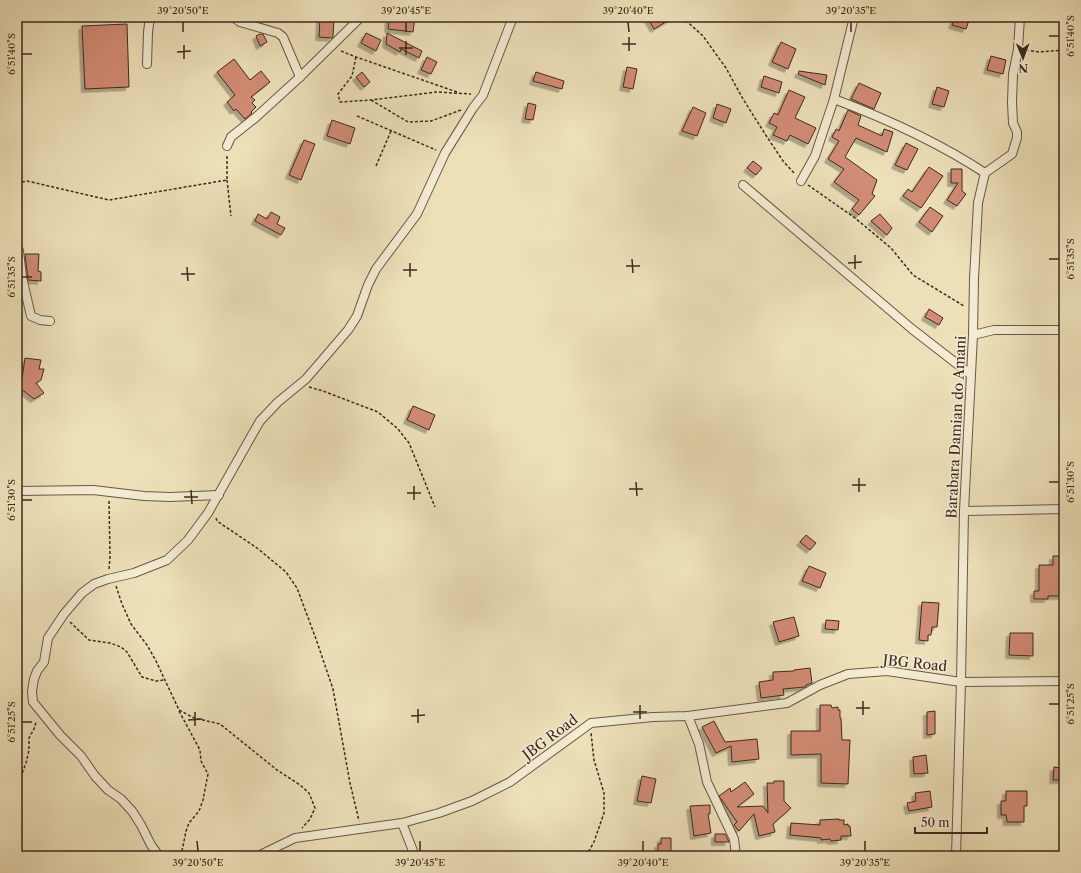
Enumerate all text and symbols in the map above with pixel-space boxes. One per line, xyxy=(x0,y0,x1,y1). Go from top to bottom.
text: 39°20'50"E xyxy=(157,4,209,17)
text: 39°20'45"E xyxy=(381,4,431,17)
text: 39°20'40"E xyxy=(602,4,654,17)
text: 39°20'35"E xyxy=(826,4,876,17)
text: 6°51'40"S xyxy=(1064,15,1077,57)
text: 6°51'40"S xyxy=(5,33,18,75)
north arrow xyxy=(1003,38,1043,78)
text: N xyxy=(1018,61,1028,75)
text: 6°51'35"S xyxy=(1064,238,1077,280)
text: 6°51'35"S xyxy=(5,256,18,298)
street label: Barabara Damian do Amani xyxy=(942,335,970,519)
text: 6°51'30"S xyxy=(1064,461,1077,503)
text: 6°51'30"S xyxy=(5,479,18,521)
street label: JBG Road xyxy=(880,650,948,675)
text: 6°51'25"S xyxy=(1064,683,1077,725)
text: 6°51'25"S xyxy=(5,701,18,743)
street label: JBG Road xyxy=(517,710,582,765)
scale bar xyxy=(915,809,987,835)
text: 50 m xyxy=(921,815,950,830)
text: 39°20'50"E xyxy=(172,856,224,869)
text: 39°20'45"E xyxy=(395,856,445,869)
text: 39°20'40"E xyxy=(617,856,669,869)
text: 39°20'35"E xyxy=(840,856,890,869)

